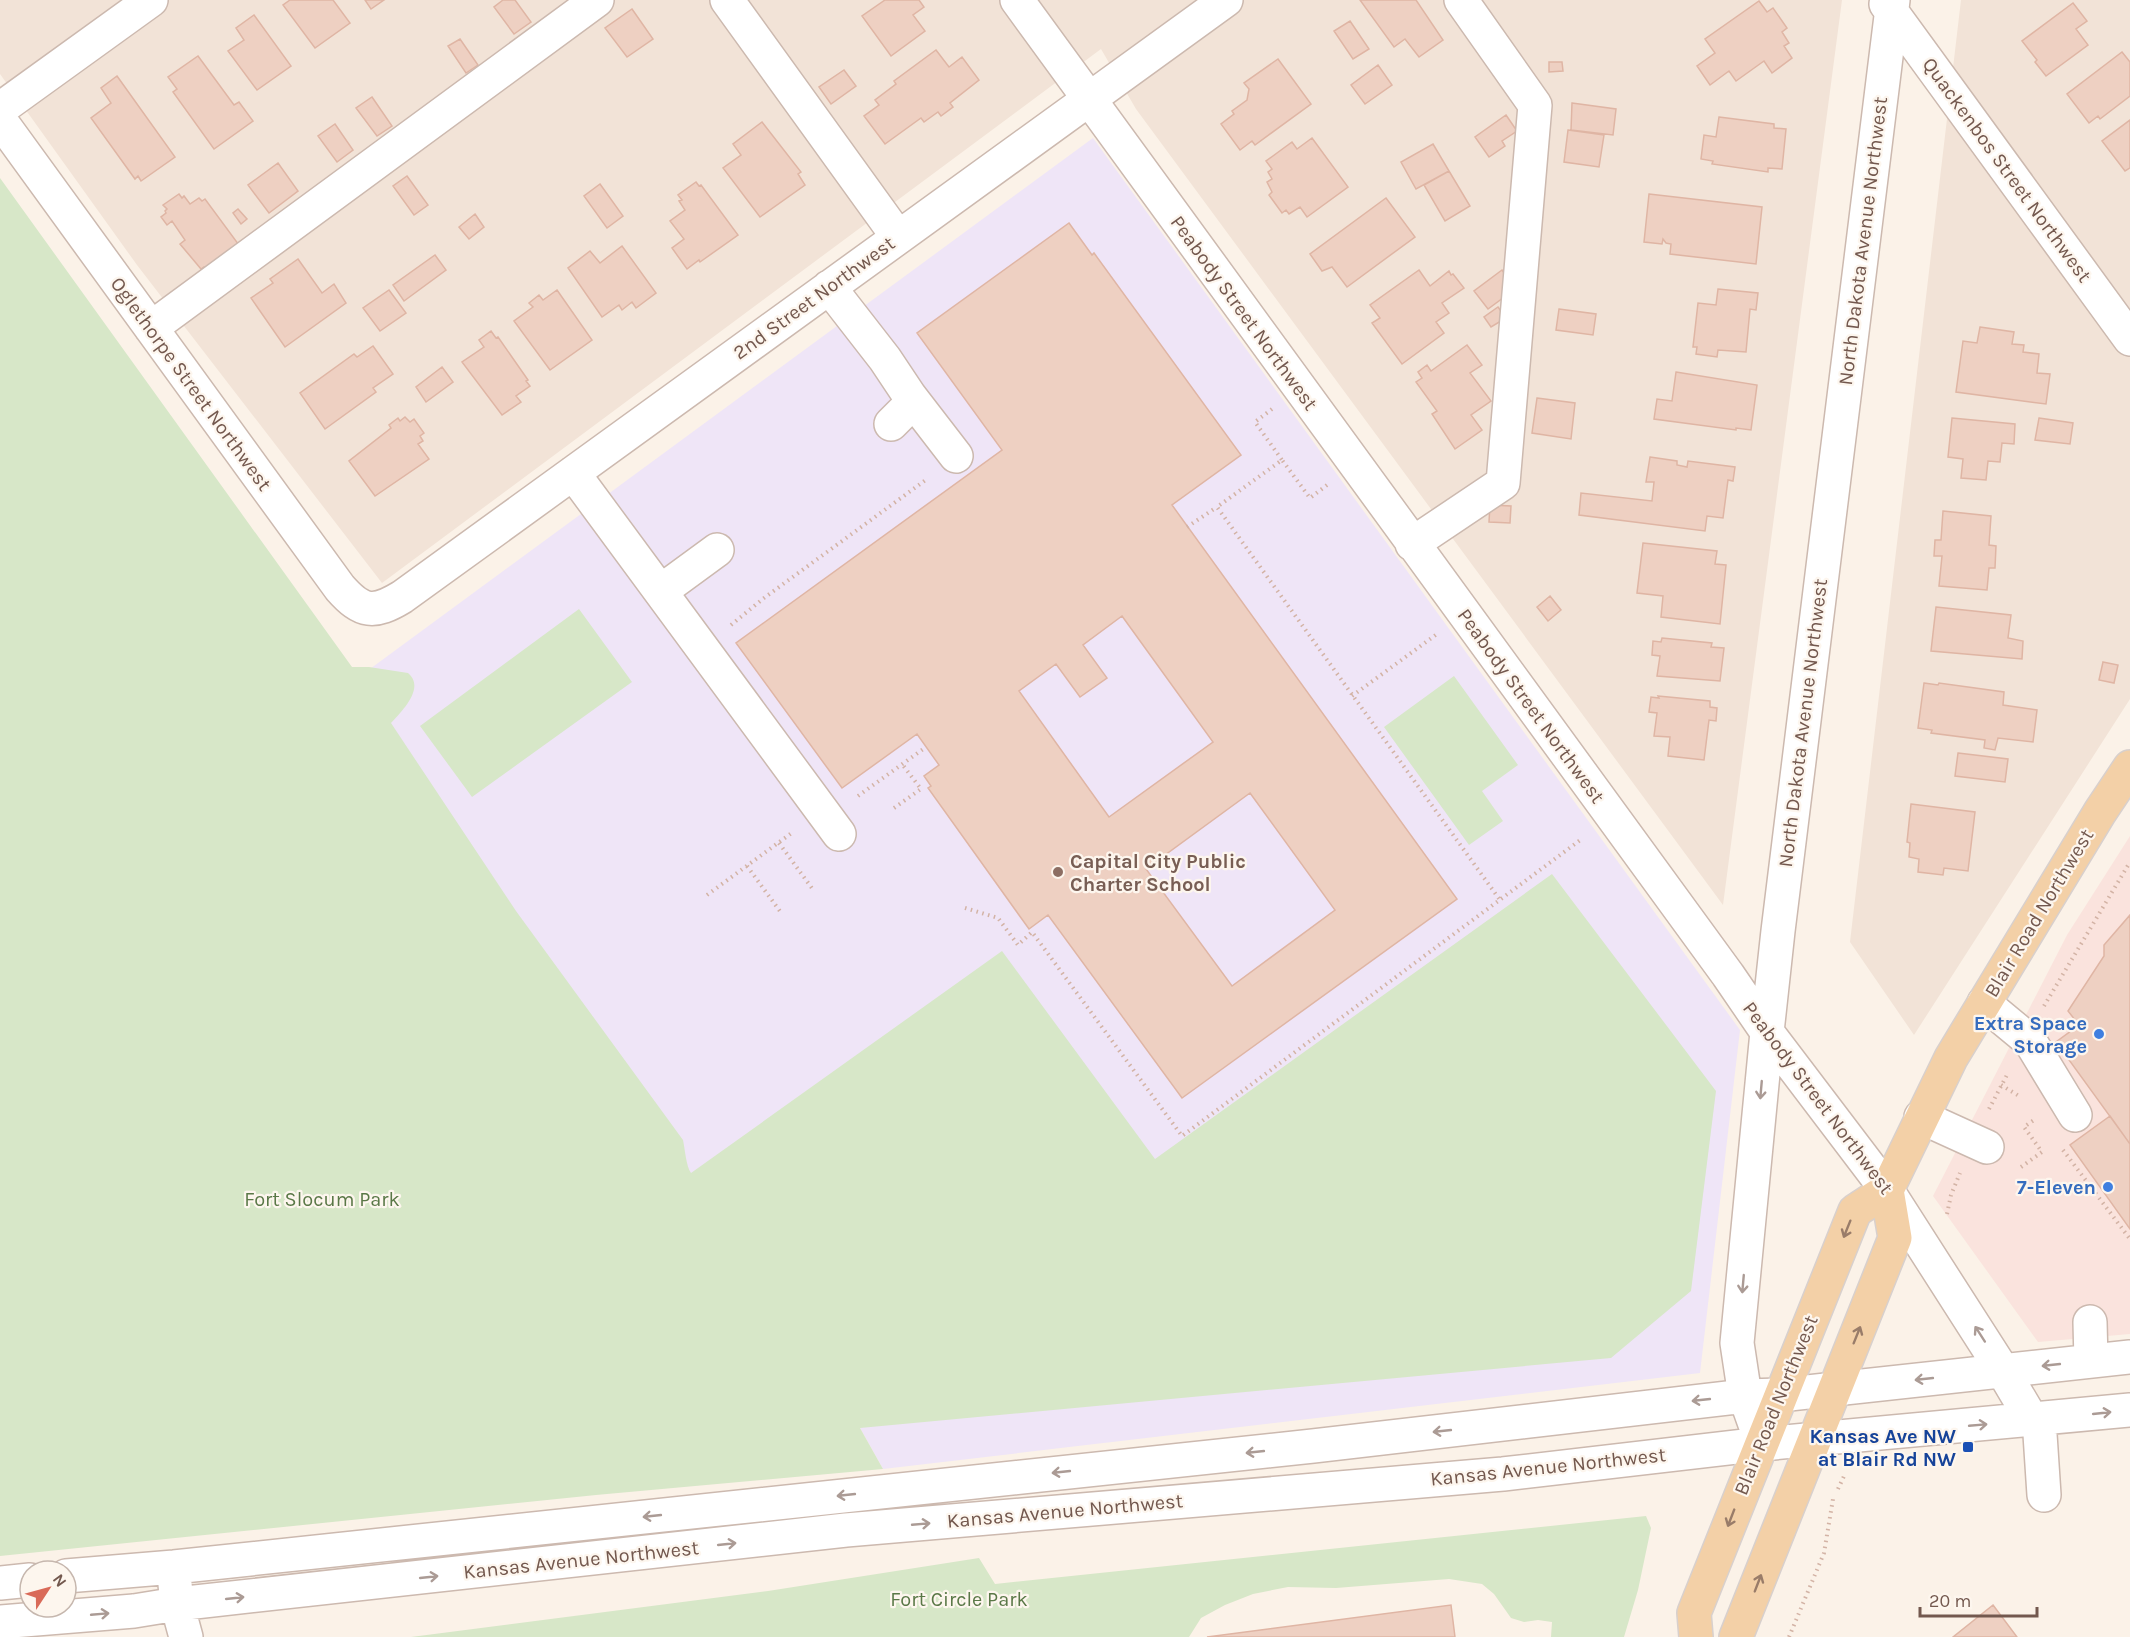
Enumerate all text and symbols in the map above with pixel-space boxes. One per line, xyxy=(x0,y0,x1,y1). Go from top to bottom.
street label: Quackenbos Street Northwest xyxy=(1918,53,2097,287)
street label: North Dakota Avenue Northwest xyxy=(1834,95,1892,387)
street label: Peabody Street Northwest xyxy=(1166,211,1323,415)
street label: 2nd Street Northwest xyxy=(729,231,900,364)
street label: Oglethorpe Street Northwest xyxy=(106,273,277,496)
street label: North Dakota Avenue Northwest xyxy=(1774,577,1832,869)
street label: Peabody Street Northwest xyxy=(1453,604,1610,808)
street label: Blair Road Northwest xyxy=(1980,824,2099,1001)
place label: Capital City Public Charter School xyxy=(1070,850,1246,896)
marker: Capital City Public Charter School xyxy=(1051,865,1065,879)
street label: Peabody Street Northwest xyxy=(1738,997,1898,1199)
place label: Extra Space Storage xyxy=(1974,1012,2087,1058)
marker: Extra Space Storage xyxy=(2092,1027,2106,1041)
one-way arrow xyxy=(1755,1080,1766,1100)
place label: 7-Eleven xyxy=(2017,1176,2096,1199)
marker: 7-Eleven xyxy=(2101,1180,2115,1194)
park label: Fort Slocum Park xyxy=(244,1188,400,1211)
one-way arrow xyxy=(1841,1220,1852,1238)
one-way arrow xyxy=(1737,1274,1748,1294)
street label: Blair Road Northwest xyxy=(1729,1311,1823,1498)
one-way arrow xyxy=(1852,1326,1863,1344)
one-way arrow xyxy=(1974,1326,1986,1343)
one-way arrow xyxy=(2042,1360,2061,1371)
one-way arrow xyxy=(1915,1374,1935,1385)
one-way arrow xyxy=(1691,1395,1711,1406)
one-way arrow xyxy=(2091,1407,2111,1418)
one-way arrow xyxy=(1968,1419,1987,1430)
place label: Kansas Ave NW at Blair Rd NW xyxy=(1809,1425,1956,1471)
one-way arrow xyxy=(1433,1426,1453,1437)
marker: Kansas Ave NW at Blair Rd NW xyxy=(1961,1440,1975,1454)
street label: Kansas Avenue Northwest xyxy=(1429,1443,1667,1491)
one-way arrow xyxy=(1245,1447,1265,1458)
one-way arrow xyxy=(1051,1467,1071,1478)
street label: Kansas Avenue Northwest xyxy=(946,1489,1184,1533)
one-way arrow xyxy=(836,1490,856,1501)
one-way arrow xyxy=(1725,1508,1736,1526)
one-way arrow xyxy=(643,1510,662,1521)
one-way arrow xyxy=(910,1518,930,1529)
street label: Kansas Avenue Northwest xyxy=(462,1536,700,1584)
one-way arrow xyxy=(716,1538,736,1549)
north arrow xyxy=(18,1559,78,1619)
text: N xyxy=(49,1570,71,1591)
one-way arrow xyxy=(418,1571,438,1582)
one-way arrow xyxy=(1753,1574,1764,1592)
scale bar xyxy=(1920,1580,2037,1618)
park label: Fort Circle Park xyxy=(890,1588,1028,1611)
text: 20 m xyxy=(1929,1590,1971,1612)
one-way arrow xyxy=(224,1592,244,1603)
one-way arrow xyxy=(90,1608,110,1619)

